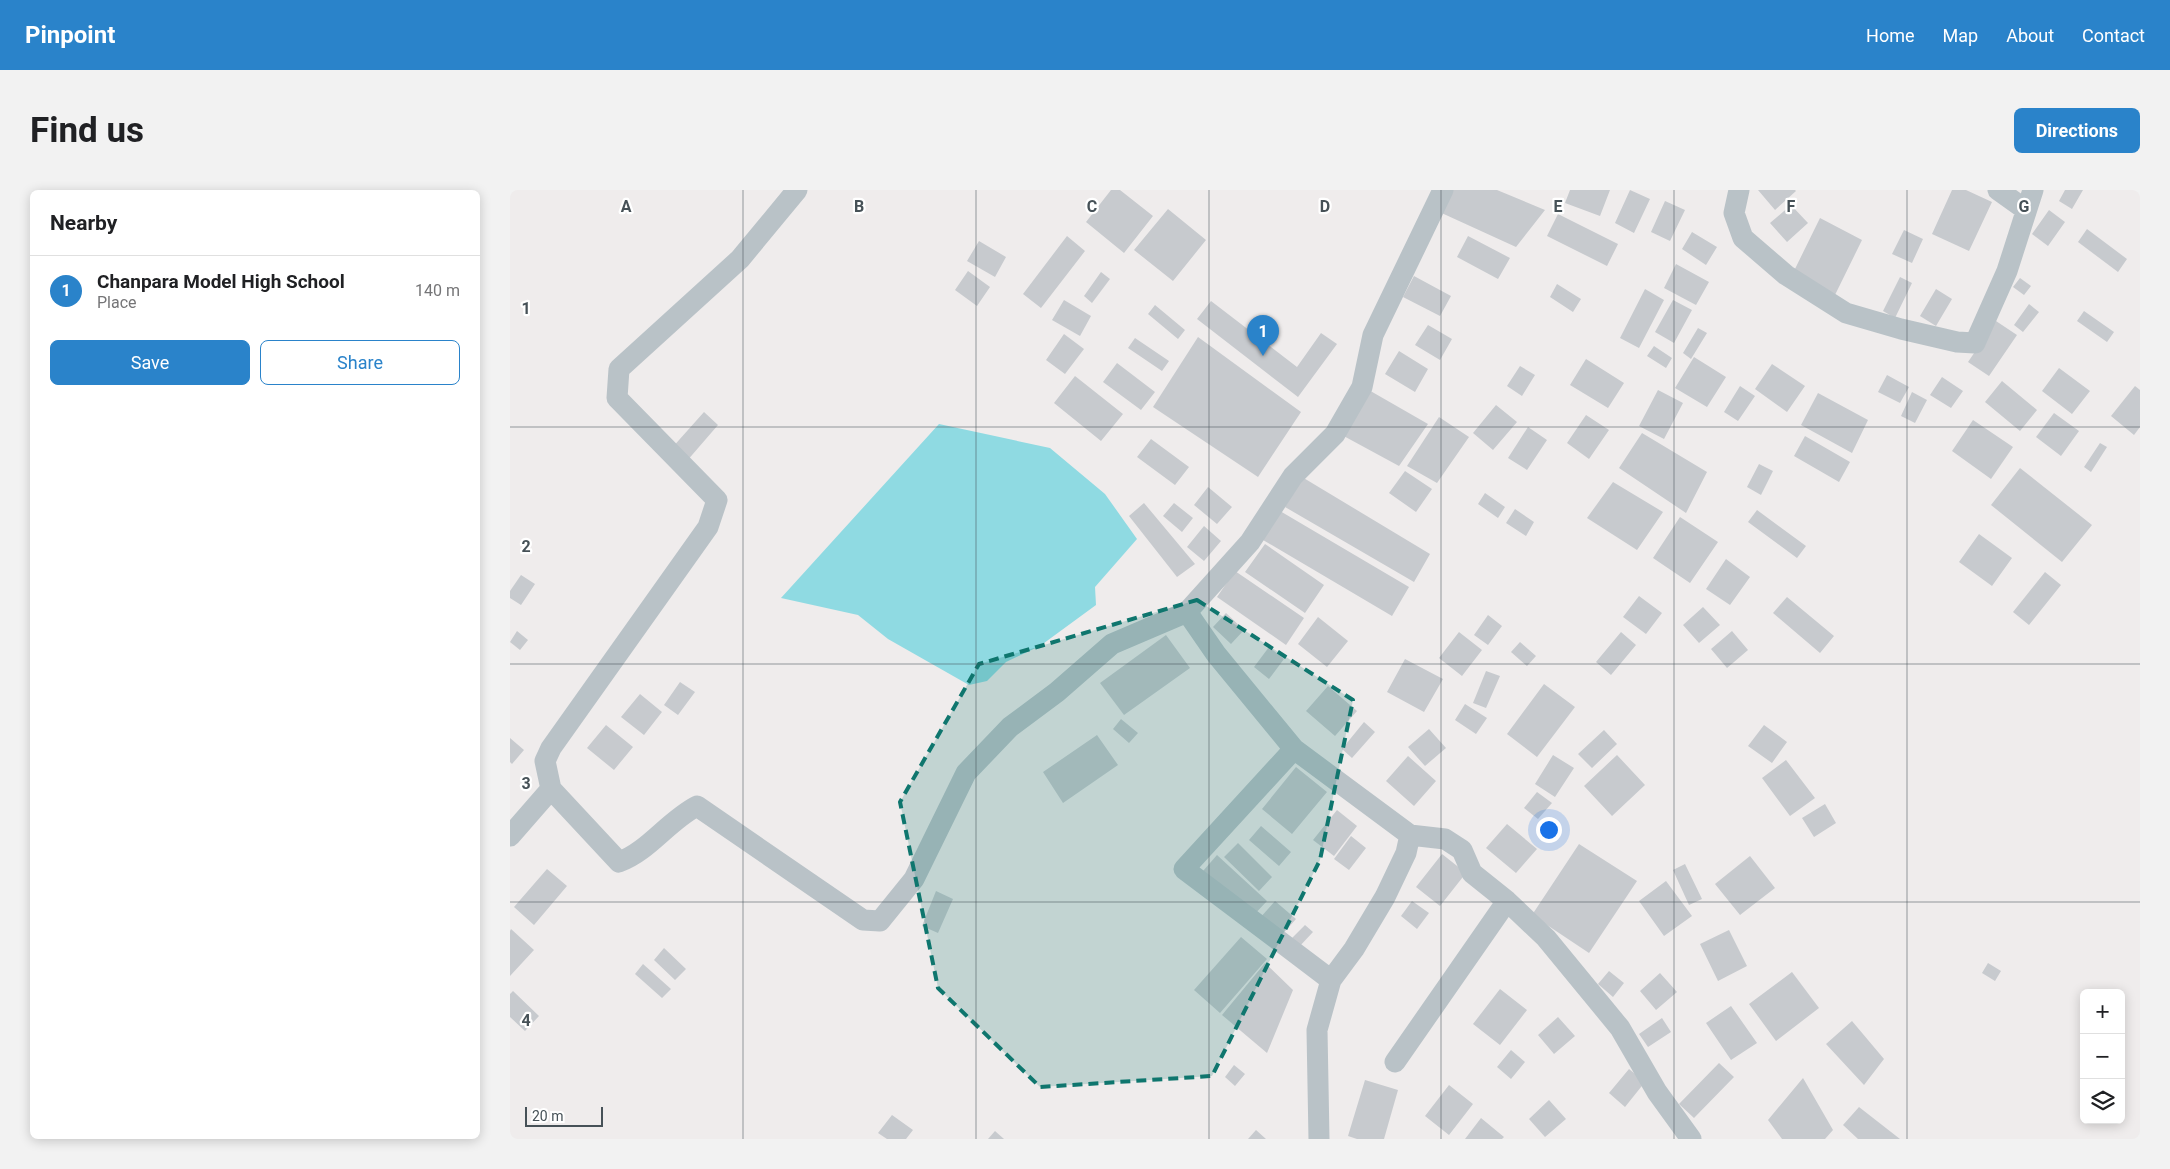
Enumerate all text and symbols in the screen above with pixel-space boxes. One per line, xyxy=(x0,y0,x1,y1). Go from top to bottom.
text: Pinpoint xyxy=(25,21,115,49)
text: Home xyxy=(1866,25,1915,46)
text: Map xyxy=(1943,25,1978,46)
text: About xyxy=(2006,25,2054,46)
text: Contact xyxy=(2082,25,2145,46)
button: Directions xyxy=(2014,108,2140,153)
text: Find us xyxy=(30,110,144,151)
text: A xyxy=(621,197,632,216)
text: B xyxy=(854,197,864,216)
text: C xyxy=(1087,197,1097,216)
text: D xyxy=(1320,197,1330,216)
text: E xyxy=(1554,197,1563,216)
text: F xyxy=(1787,197,1796,216)
text: G xyxy=(2019,197,2030,216)
text: Nearby xyxy=(50,211,117,235)
text: Chanpara Model High School xyxy=(97,270,345,293)
text: 1 xyxy=(61,281,71,300)
text: 140 m xyxy=(415,281,460,300)
text: Place xyxy=(97,293,137,312)
text: 1 xyxy=(521,299,531,318)
pin: 1 xyxy=(1247,315,1279,356)
button: Save xyxy=(50,340,250,385)
button: Share xyxy=(260,340,460,385)
text: 2 xyxy=(521,537,531,556)
text: 3 xyxy=(521,774,531,793)
your location xyxy=(1536,817,1562,843)
map controls xyxy=(2080,989,2125,1124)
button: + xyxy=(2080,989,2125,1034)
text: 4 xyxy=(521,1011,531,1030)
button: − xyxy=(2080,1034,2125,1079)
button: layers xyxy=(2080,1079,2125,1124)
scale bar xyxy=(525,1104,602,1127)
text: 20 m xyxy=(532,1108,564,1124)

